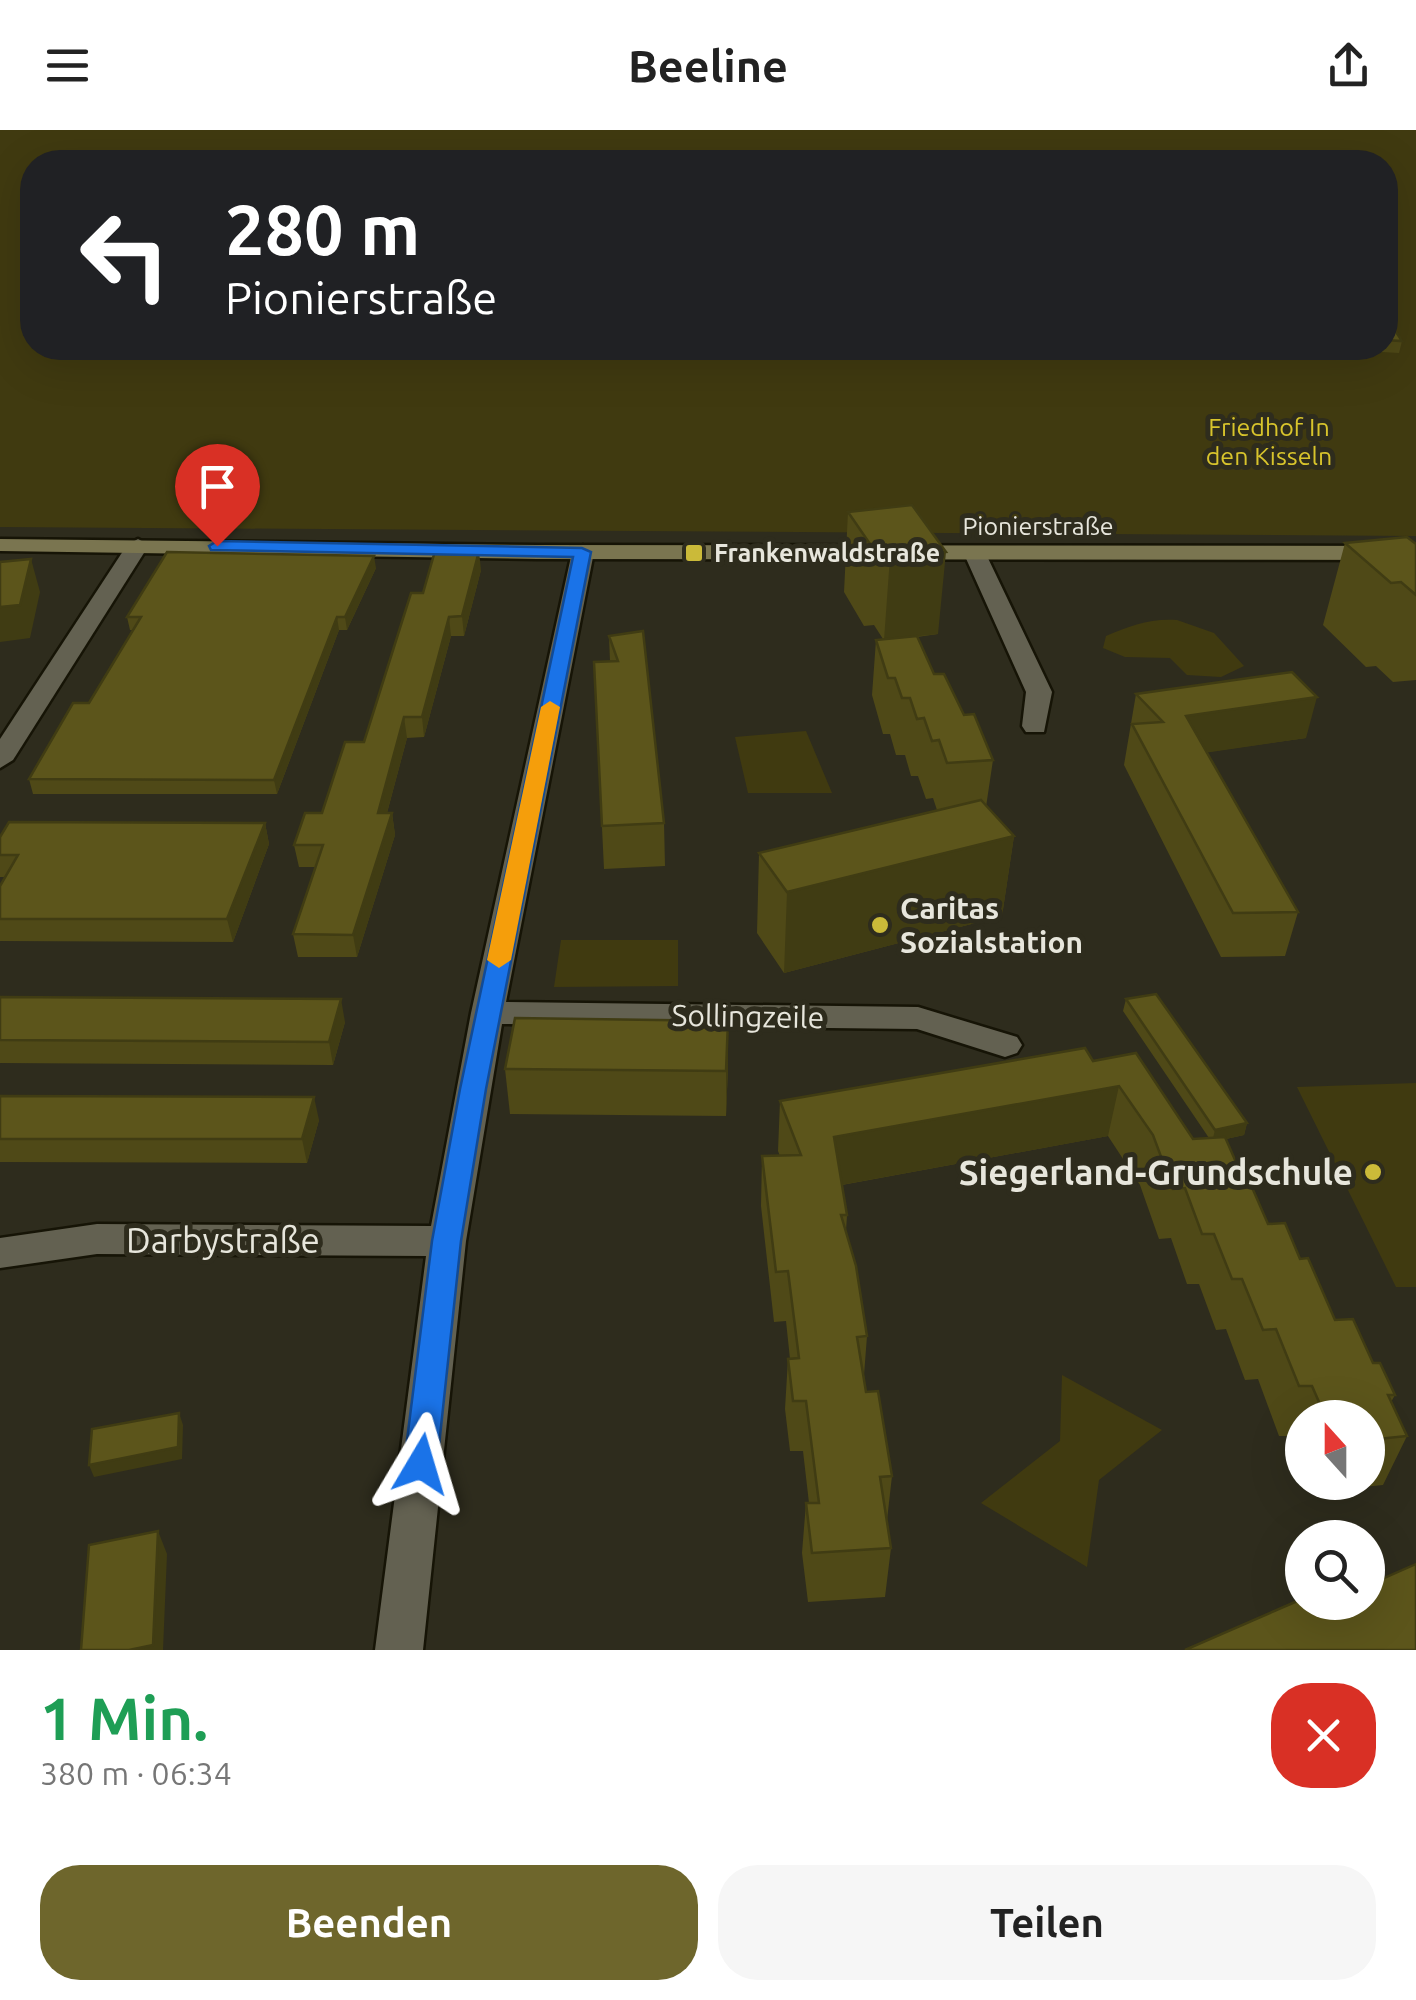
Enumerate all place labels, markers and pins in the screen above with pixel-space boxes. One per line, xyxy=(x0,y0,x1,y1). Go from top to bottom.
pin xyxy=(175,444,260,547)
place label: Frankenwaldstraße xyxy=(714,539,940,567)
marker: Frankenwaldstraße xyxy=(683,542,705,564)
place label: Caritas Sozialstation xyxy=(900,891,1083,959)
marker: Caritas Sozialstation xyxy=(869,914,891,936)
place label: Siegerland-Grundschule xyxy=(959,1152,1353,1192)
marker: Siegerland-Grundschule xyxy=(1362,1161,1384,1183)

